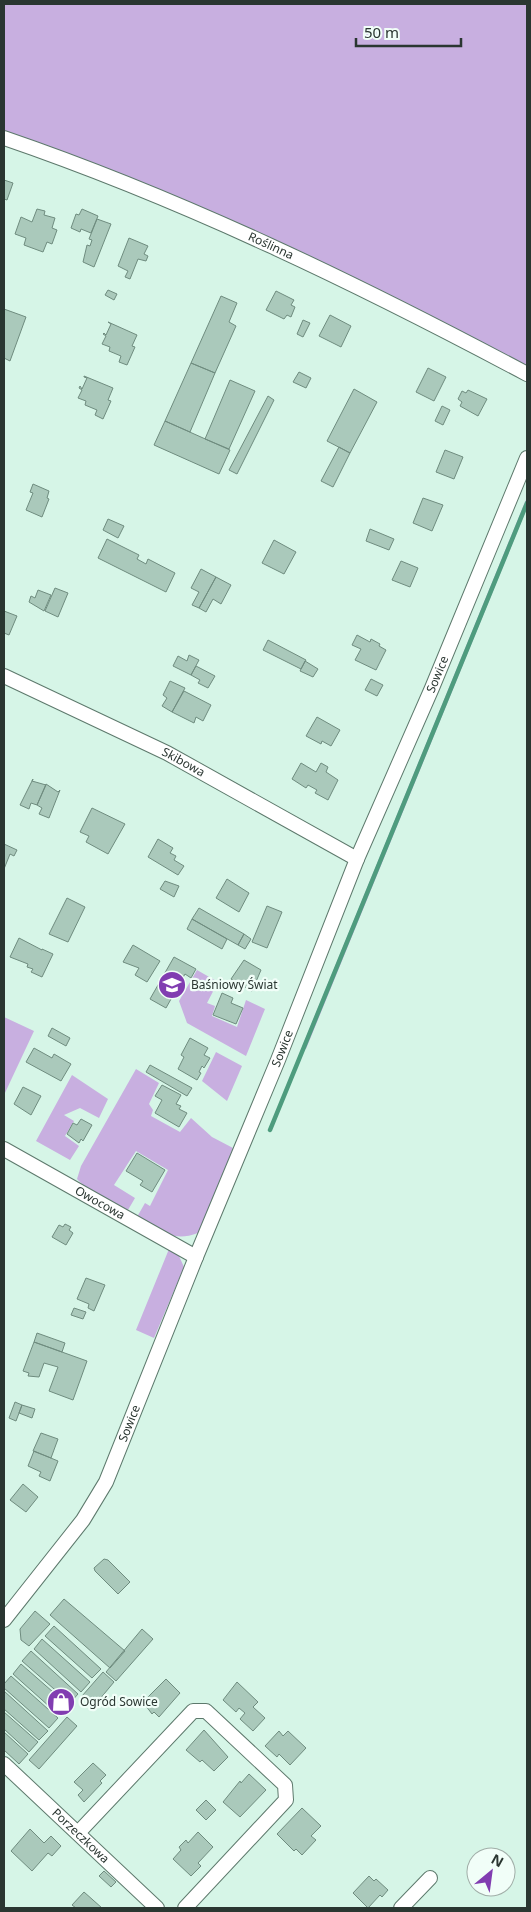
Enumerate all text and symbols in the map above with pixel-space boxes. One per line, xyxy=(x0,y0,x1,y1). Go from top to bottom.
scale bar xyxy=(356,15,461,47)
text: 50 m xyxy=(364,22,399,42)
street label: Roślinna xyxy=(246,228,297,263)
street label: Sowice xyxy=(422,653,452,695)
street label: Skibowa xyxy=(159,743,208,780)
school or university icon: Baśniowy Świat xyxy=(157,970,187,1000)
place label: Baśniowy Świat xyxy=(191,976,278,993)
street label: Sowice xyxy=(267,1027,297,1069)
street label: Owocowa xyxy=(72,1182,128,1223)
street label: Sowice xyxy=(114,1402,144,1444)
shop icon: Ogród Sowice xyxy=(46,1687,76,1717)
place label: Ogród Sowice xyxy=(80,1693,158,1710)
street label: Porzeczkowa xyxy=(48,1804,113,1867)
north arrow xyxy=(466,1847,516,1897)
text: N xyxy=(488,1849,507,1871)

